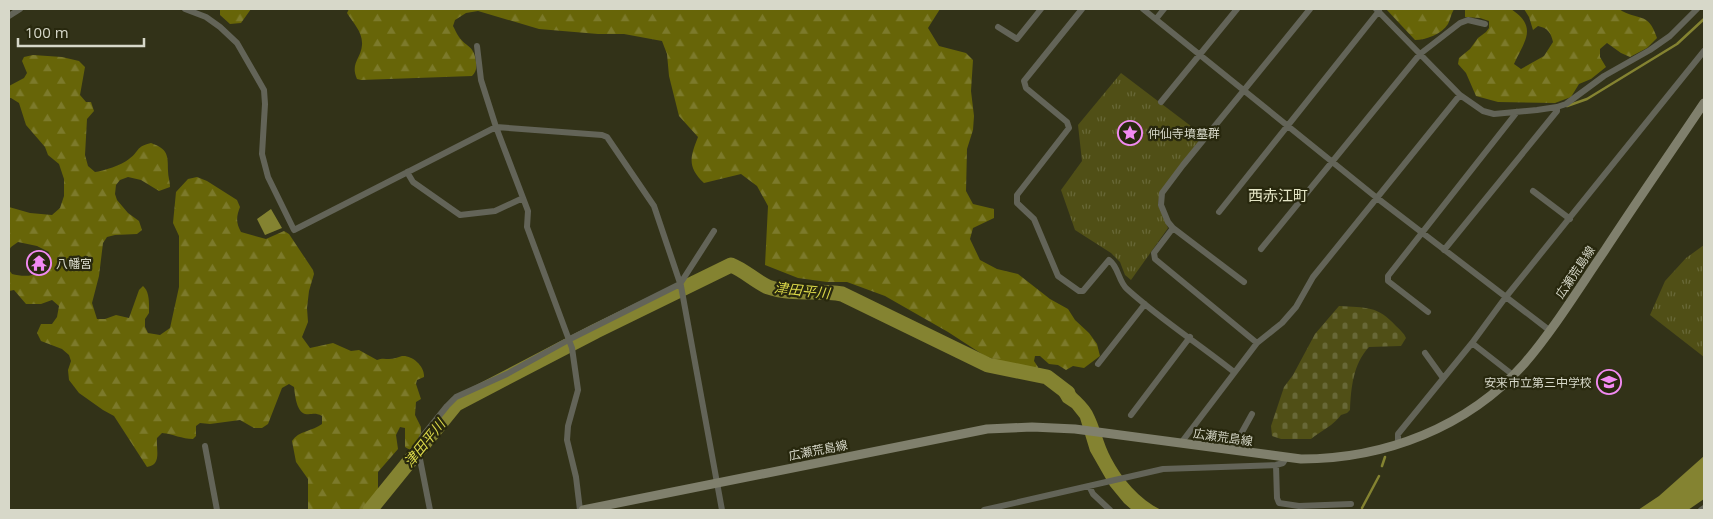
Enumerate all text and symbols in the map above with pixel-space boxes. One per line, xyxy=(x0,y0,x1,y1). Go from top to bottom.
scale bar xyxy=(18,15,144,47)
text: 100 m xyxy=(25,22,69,42)
place icon: 仲仙寺墳墓群 xyxy=(1117,120,1143,146)
place label: 仲仙寺墳墓群 xyxy=(1148,125,1220,142)
district label: 西赤江町 xyxy=(1248,185,1308,205)
street label: 広瀬荒島線 xyxy=(1551,242,1599,302)
temple icon: 八幡宮 xyxy=(26,250,52,276)
place label: 八幡宮 xyxy=(56,255,92,272)
water label: 津田平川 xyxy=(773,278,833,303)
school or university icon: 安来市立第三中学校 xyxy=(1596,369,1622,395)
place label: 安来市立第三中学校 xyxy=(1484,374,1592,391)
water label: 津田平川 xyxy=(399,414,450,471)
street label: 広瀬荒島線 xyxy=(1192,424,1254,450)
street label: 広瀬荒島線 xyxy=(787,436,849,464)

